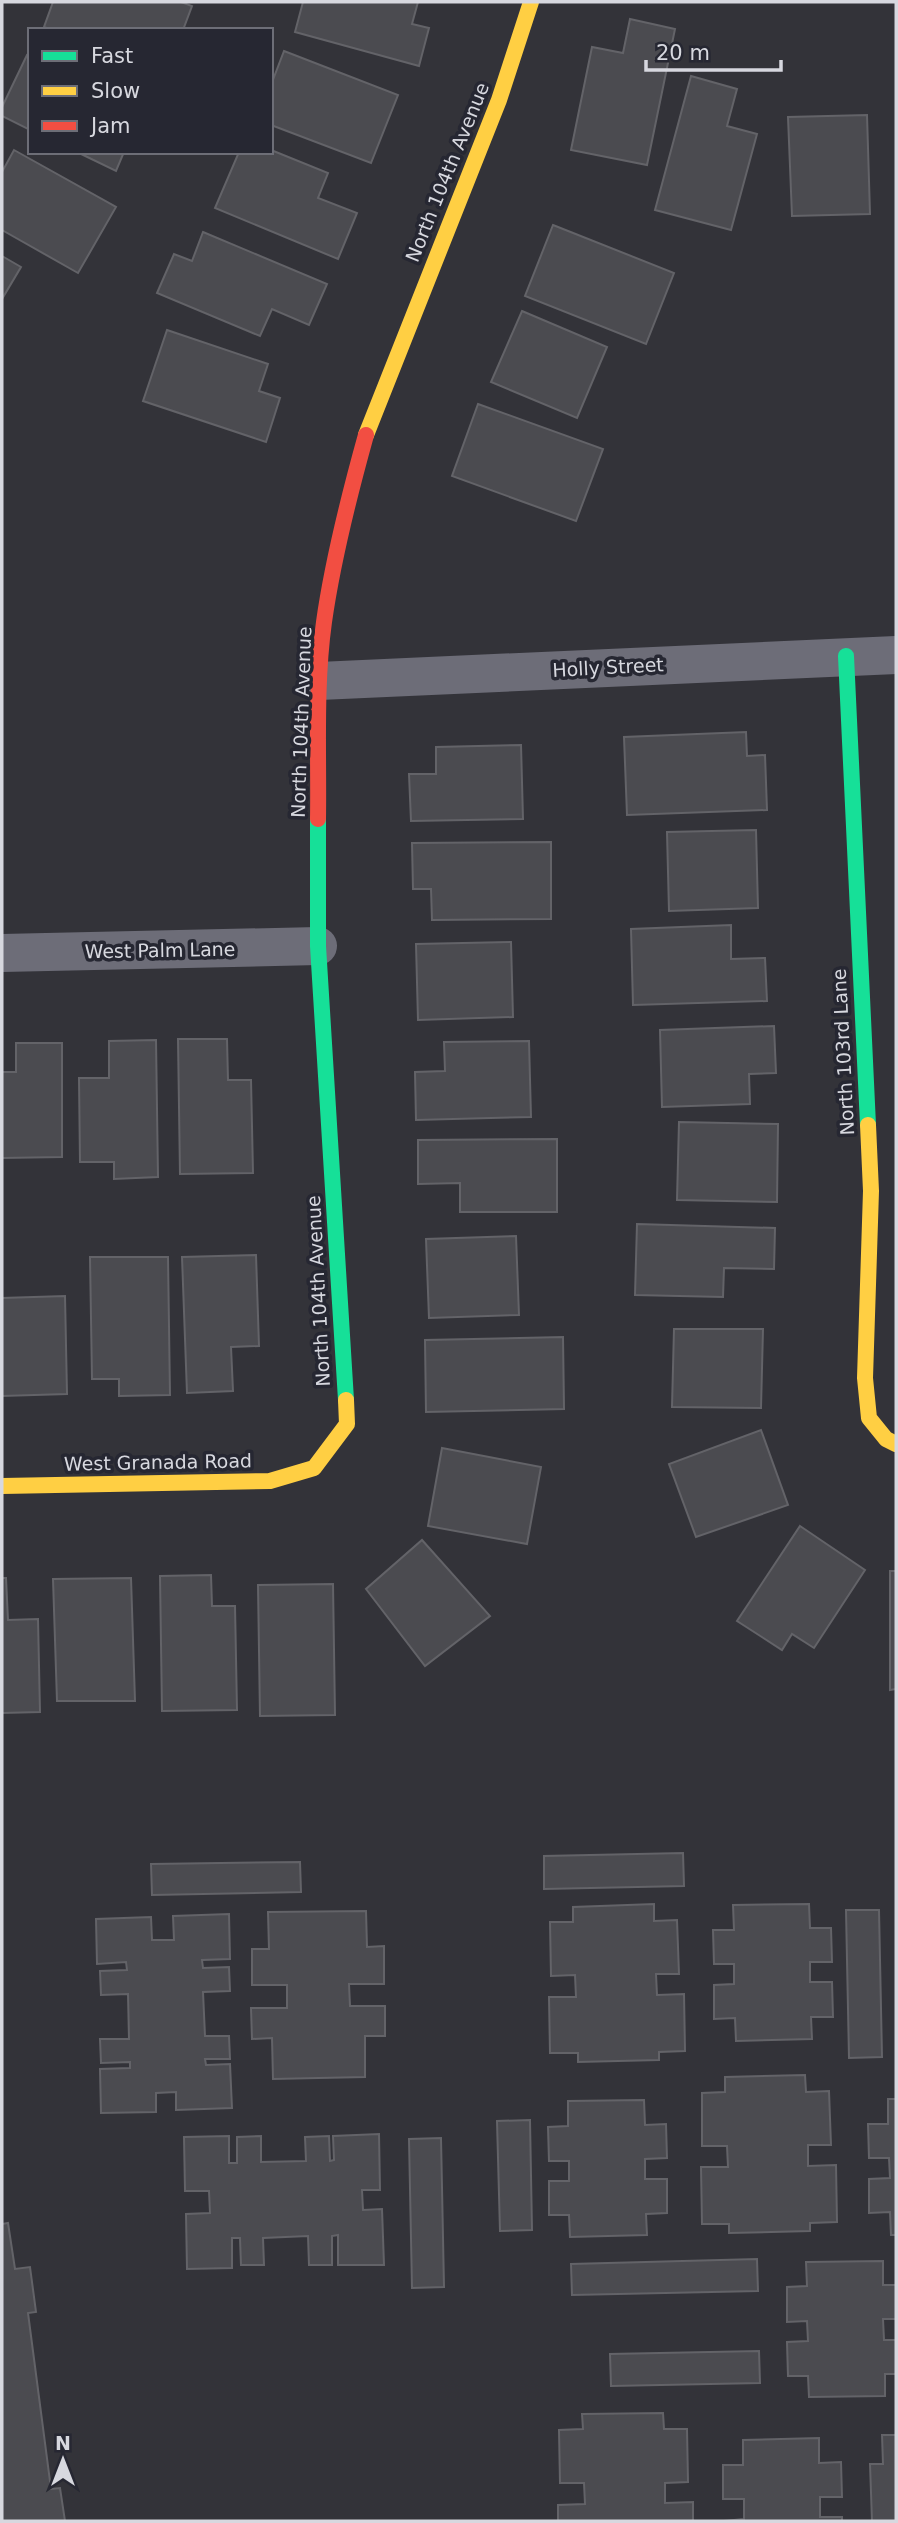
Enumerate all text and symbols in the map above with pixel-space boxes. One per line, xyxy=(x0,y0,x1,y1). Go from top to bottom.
legend xyxy=(28,28,273,154)
scale bar xyxy=(646,28,781,72)
text: 20 m xyxy=(656,41,710,65)
text: Fast xyxy=(91,44,133,68)
text: Slow xyxy=(91,79,140,103)
street label: North 104th Avenue xyxy=(401,79,493,265)
text: Jam xyxy=(89,114,131,138)
street label: North 104th Avenue xyxy=(287,626,315,818)
street label: Holly Street xyxy=(552,653,664,681)
street label: West Palm Lane xyxy=(84,938,236,962)
street label: North 103rd Lane xyxy=(828,968,858,1136)
street label: North 104th Avenue xyxy=(302,1195,334,1387)
street label: West Granada Road xyxy=(64,1449,252,1475)
north arrow xyxy=(28,2425,98,2495)
text: N xyxy=(55,2432,71,2454)

